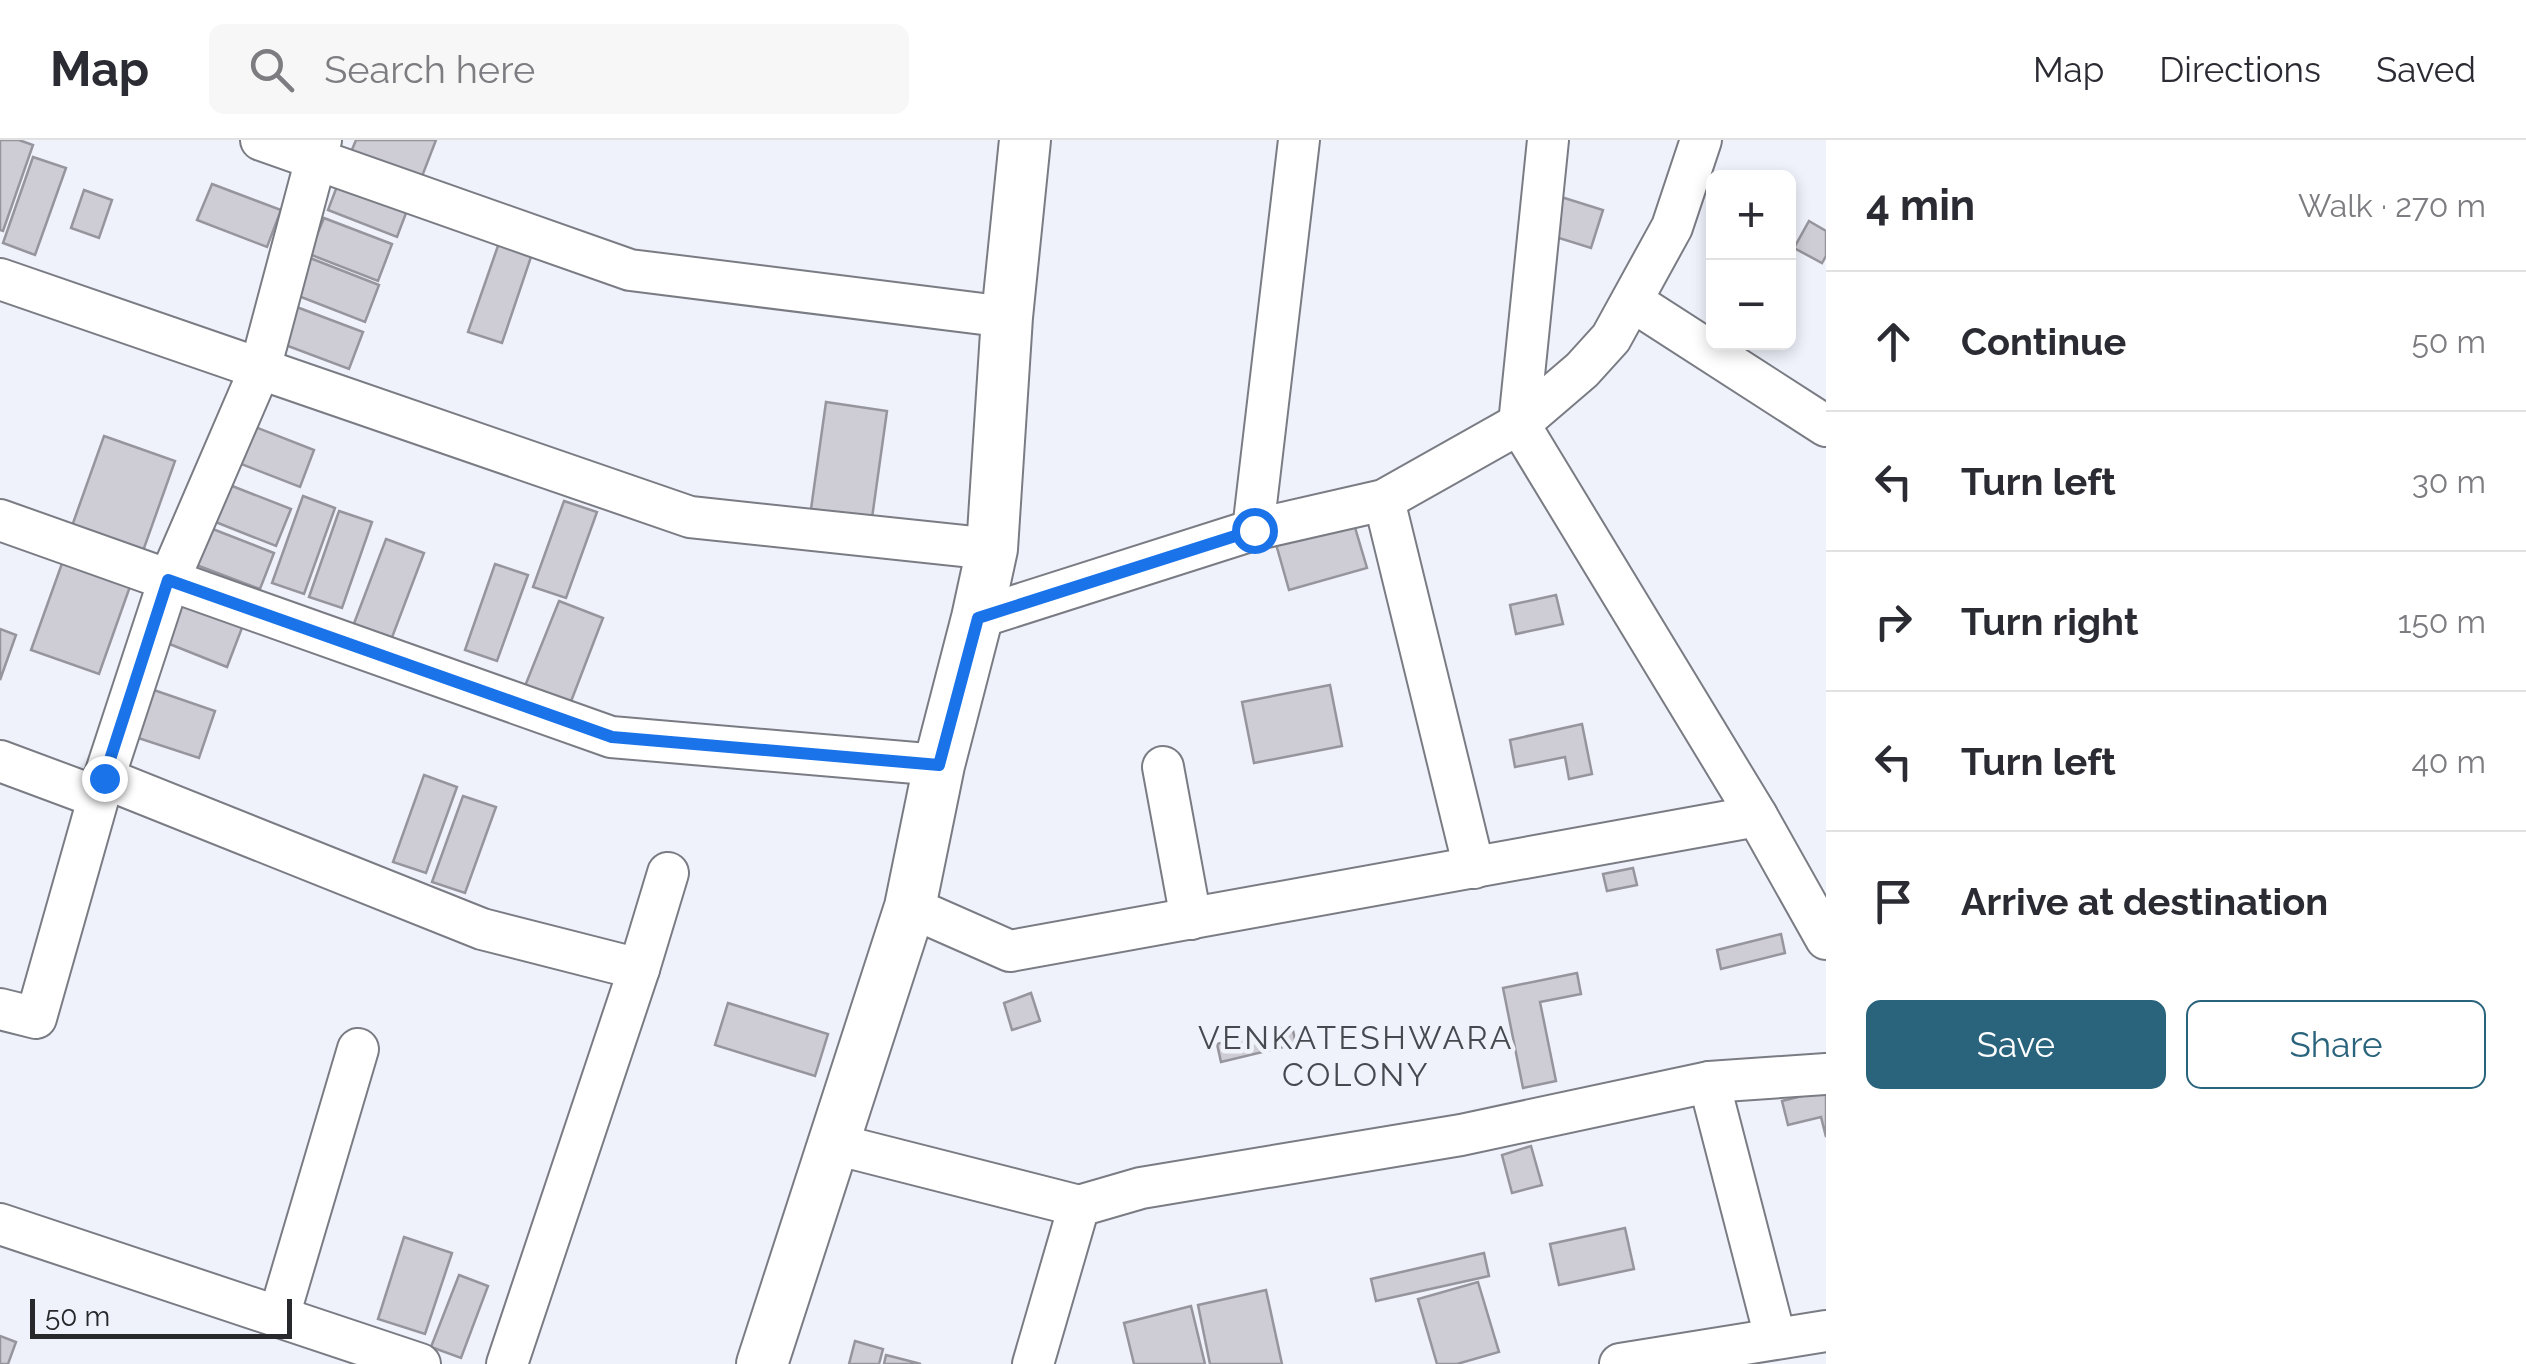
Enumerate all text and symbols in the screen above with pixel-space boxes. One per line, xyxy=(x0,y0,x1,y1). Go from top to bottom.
search box xyxy=(209,24,909,114)
text: Map xyxy=(50,41,149,97)
icon: search xyxy=(244,42,299,97)
text: Search here xyxy=(324,47,535,92)
text: Map xyxy=(2033,49,2104,90)
text: Directions xyxy=(2159,49,2321,90)
text: Saved xyxy=(2376,49,2476,90)
map controls xyxy=(1706,170,1796,350)
button: + xyxy=(1706,170,1796,260)
text: 4 min xyxy=(1866,181,1975,230)
text: Walk · 270 m xyxy=(2298,187,2486,224)
button: − xyxy=(1706,260,1796,350)
icon: ahead xyxy=(1866,314,1921,369)
text: Continue xyxy=(1961,319,2126,364)
text: 50 m xyxy=(2411,323,2486,360)
icon: left xyxy=(1866,454,1921,509)
text: Turn left xyxy=(1961,459,2116,504)
text: 30 m xyxy=(2412,463,2486,500)
route start xyxy=(1232,508,1278,554)
icon: right xyxy=(1866,594,1921,649)
text: Turn right xyxy=(1961,599,2138,644)
text: 150 m xyxy=(2398,603,2486,640)
icon: left xyxy=(1866,734,1921,789)
text: Turn left xyxy=(1961,739,2116,784)
text: 40 m xyxy=(2411,743,2486,780)
route end xyxy=(82,756,128,802)
icon: arrive xyxy=(1866,874,1921,929)
text: Arrive at destination xyxy=(1961,879,2328,924)
button: Save xyxy=(1866,1000,2166,1089)
button: Share xyxy=(2186,1000,2486,1089)
district label: VENKATESHWARA COLONY xyxy=(1198,1019,1514,1093)
scale bar xyxy=(30,1294,292,1338)
text: 50 m xyxy=(45,1300,110,1333)

